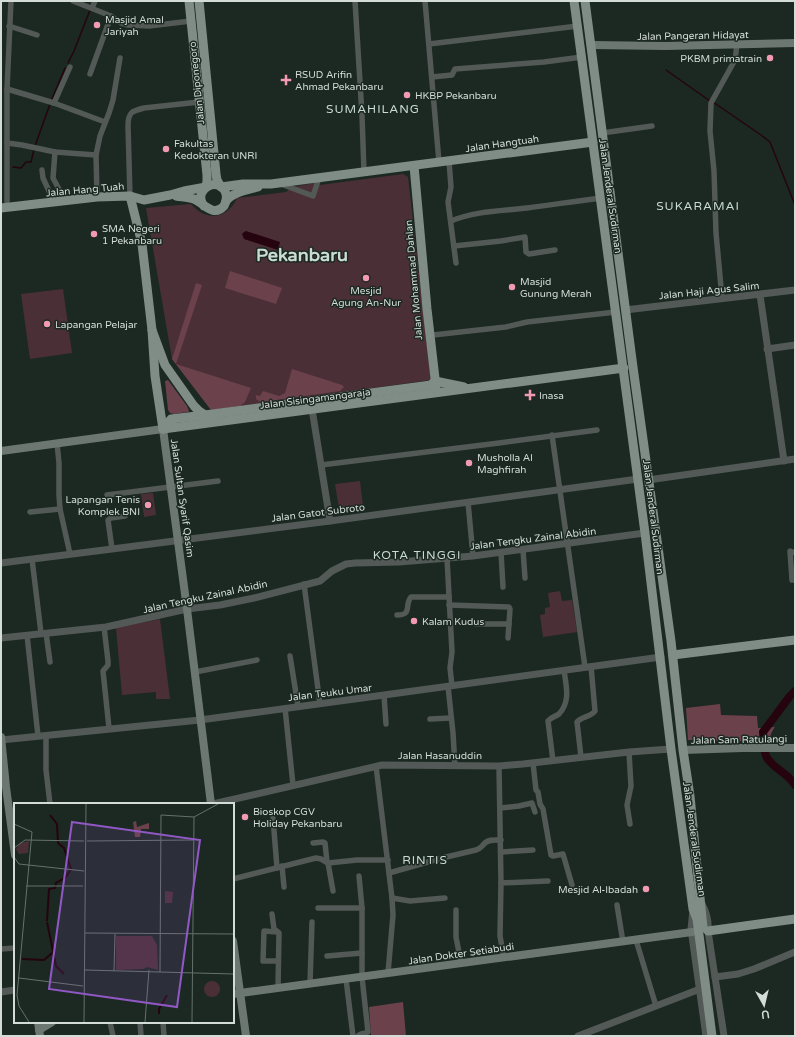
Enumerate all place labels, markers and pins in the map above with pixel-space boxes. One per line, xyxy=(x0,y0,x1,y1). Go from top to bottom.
place label: Masjid Amal Jariyah xyxy=(105,14,164,38)
marker: Masjid Amal Jariyah xyxy=(92,20,102,30)
place label: PKBM primatrain xyxy=(680,53,762,65)
marker: PKBM primatrain xyxy=(765,53,775,63)
place label: RSUD Arifin Ahmad Pekanbaru xyxy=(295,69,383,93)
marker: RSUD Arifin Ahmad Pekanbaru xyxy=(280,74,292,86)
marker: HKBP Pekanbaru xyxy=(402,90,412,100)
place label: HKBP Pekanbaru xyxy=(415,90,497,102)
place label: Fakultas Kedokteran UNRI xyxy=(174,138,257,162)
marker: Fakultas Kedokteran UNRI xyxy=(161,144,171,154)
place label: SMA Negeri 1 Pekanbaru xyxy=(102,223,162,247)
marker: SMA Negeri 1 Pekanbaru xyxy=(89,229,99,239)
marker: Mesjid Agung An-Nur xyxy=(361,273,371,283)
place label: Masjid Gunung Merah xyxy=(520,276,592,300)
marker: Masjid Gunung Merah xyxy=(507,282,517,292)
place label: Mesjid Agung An-Nur xyxy=(331,285,401,309)
marker: Lapangan Pelajar xyxy=(42,319,52,329)
place label: Lapangan Pelajar xyxy=(55,319,138,331)
marker: Inasa xyxy=(524,389,536,401)
place label: Inasa xyxy=(539,390,564,402)
place label: Musholla Al Maghfirah xyxy=(477,452,533,476)
marker: Musholla Al Maghfirah xyxy=(464,458,474,468)
place label: Lapangan Tenis Komplek BNI xyxy=(65,494,140,518)
marker: Lapangan Tenis Komplek BNI xyxy=(143,500,153,510)
marker: Kalam Kudus xyxy=(409,616,419,626)
place label: Kalam Kudus xyxy=(422,616,484,628)
place label: Bioskop CGV Holiday Pekanbaru xyxy=(253,806,342,830)
marker: Bioskop CGV Holiday Pekanbaru xyxy=(240,812,250,822)
place label: Mesjid Al-Ibadah xyxy=(558,884,638,896)
marker: Mesjid Al-Ibadah xyxy=(641,884,651,894)

